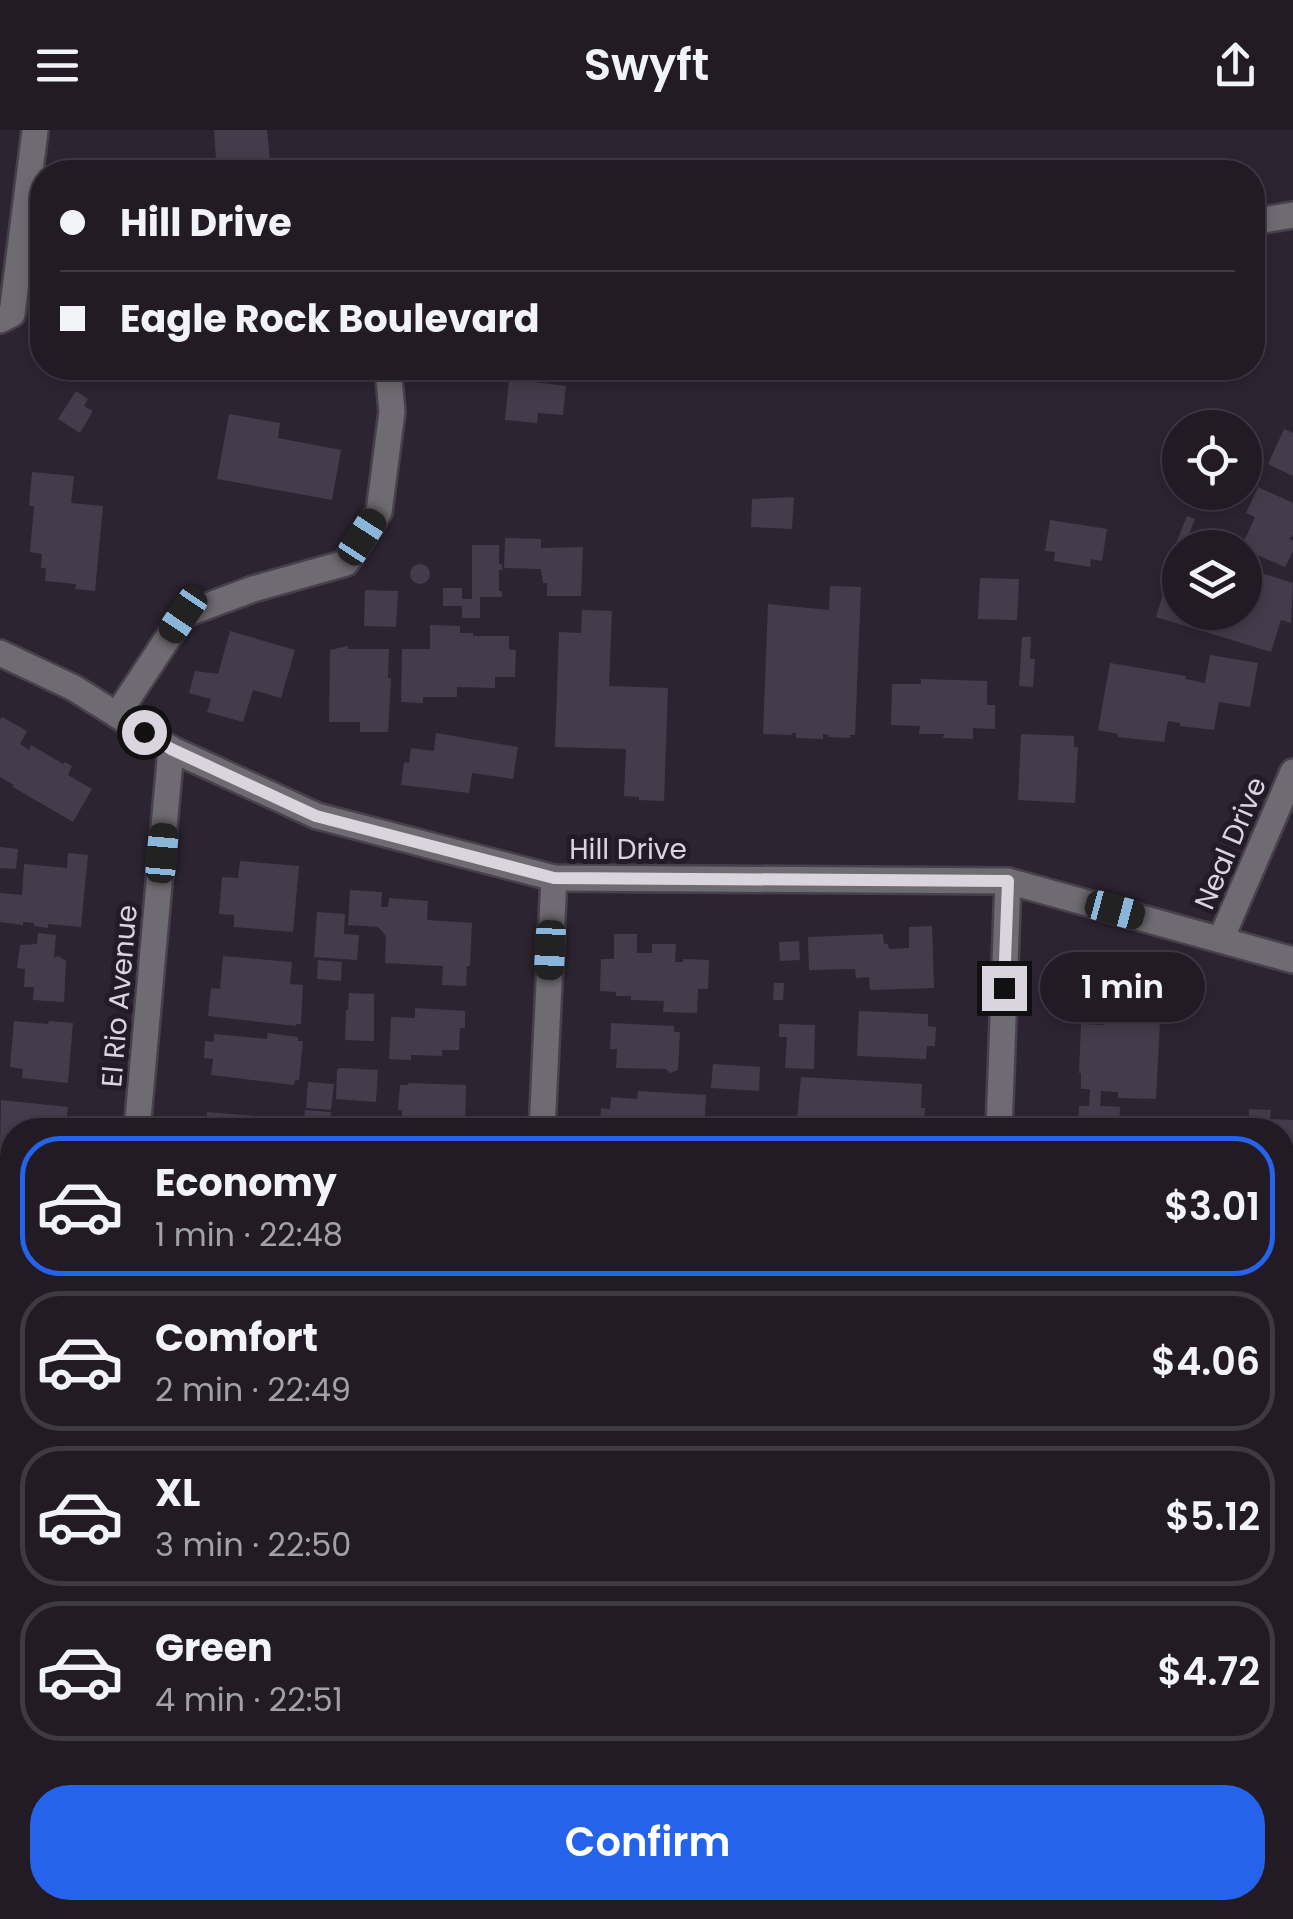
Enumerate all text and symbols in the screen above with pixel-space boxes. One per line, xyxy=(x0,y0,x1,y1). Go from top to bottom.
text: Swyft xyxy=(584,33,709,96)
icon: menu xyxy=(30,38,85,93)
icon: share xyxy=(1208,38,1263,93)
text: Hill Drive xyxy=(120,196,292,249)
text: Eagle Rock Boulevard xyxy=(120,292,539,345)
map controls xyxy=(1162,410,1262,630)
button: locate xyxy=(1162,410,1262,510)
car xyxy=(333,504,391,570)
button: layers xyxy=(1162,530,1262,630)
car xyxy=(154,582,212,648)
route start xyxy=(122,710,167,755)
street label: Neal Drive xyxy=(1185,771,1276,916)
car xyxy=(144,822,180,884)
street label: Hill Drive xyxy=(569,830,687,869)
car xyxy=(1082,888,1148,932)
street label: El Rio Avenue xyxy=(92,903,147,1089)
car xyxy=(533,919,567,981)
callout: 1 min xyxy=(1039,953,1204,1023)
text: 1 min xyxy=(1081,964,1164,1009)
route end xyxy=(982,966,1027,1011)
text: Economy xyxy=(155,1156,337,1209)
icon: car xyxy=(35,1161,125,1251)
text: $3.01 xyxy=(1164,1180,1260,1233)
text: 1 min · 22:48 xyxy=(155,1212,343,1257)
text: Comfort xyxy=(155,1311,318,1364)
icon: car xyxy=(35,1316,125,1406)
text: $4.06 xyxy=(1151,1335,1260,1388)
text: 2 min · 22:49 xyxy=(155,1367,351,1412)
text: XL xyxy=(155,1466,200,1519)
icon: car xyxy=(35,1471,125,1561)
text: $5.12 xyxy=(1165,1490,1260,1543)
text: 3 min · 22:50 xyxy=(155,1522,351,1567)
text: Green xyxy=(155,1621,273,1674)
icon: car xyxy=(35,1626,125,1716)
text: $4.72 xyxy=(1158,1645,1260,1698)
text: 4 min · 22:51 xyxy=(155,1677,343,1722)
button: Confirm xyxy=(30,1785,1265,1900)

